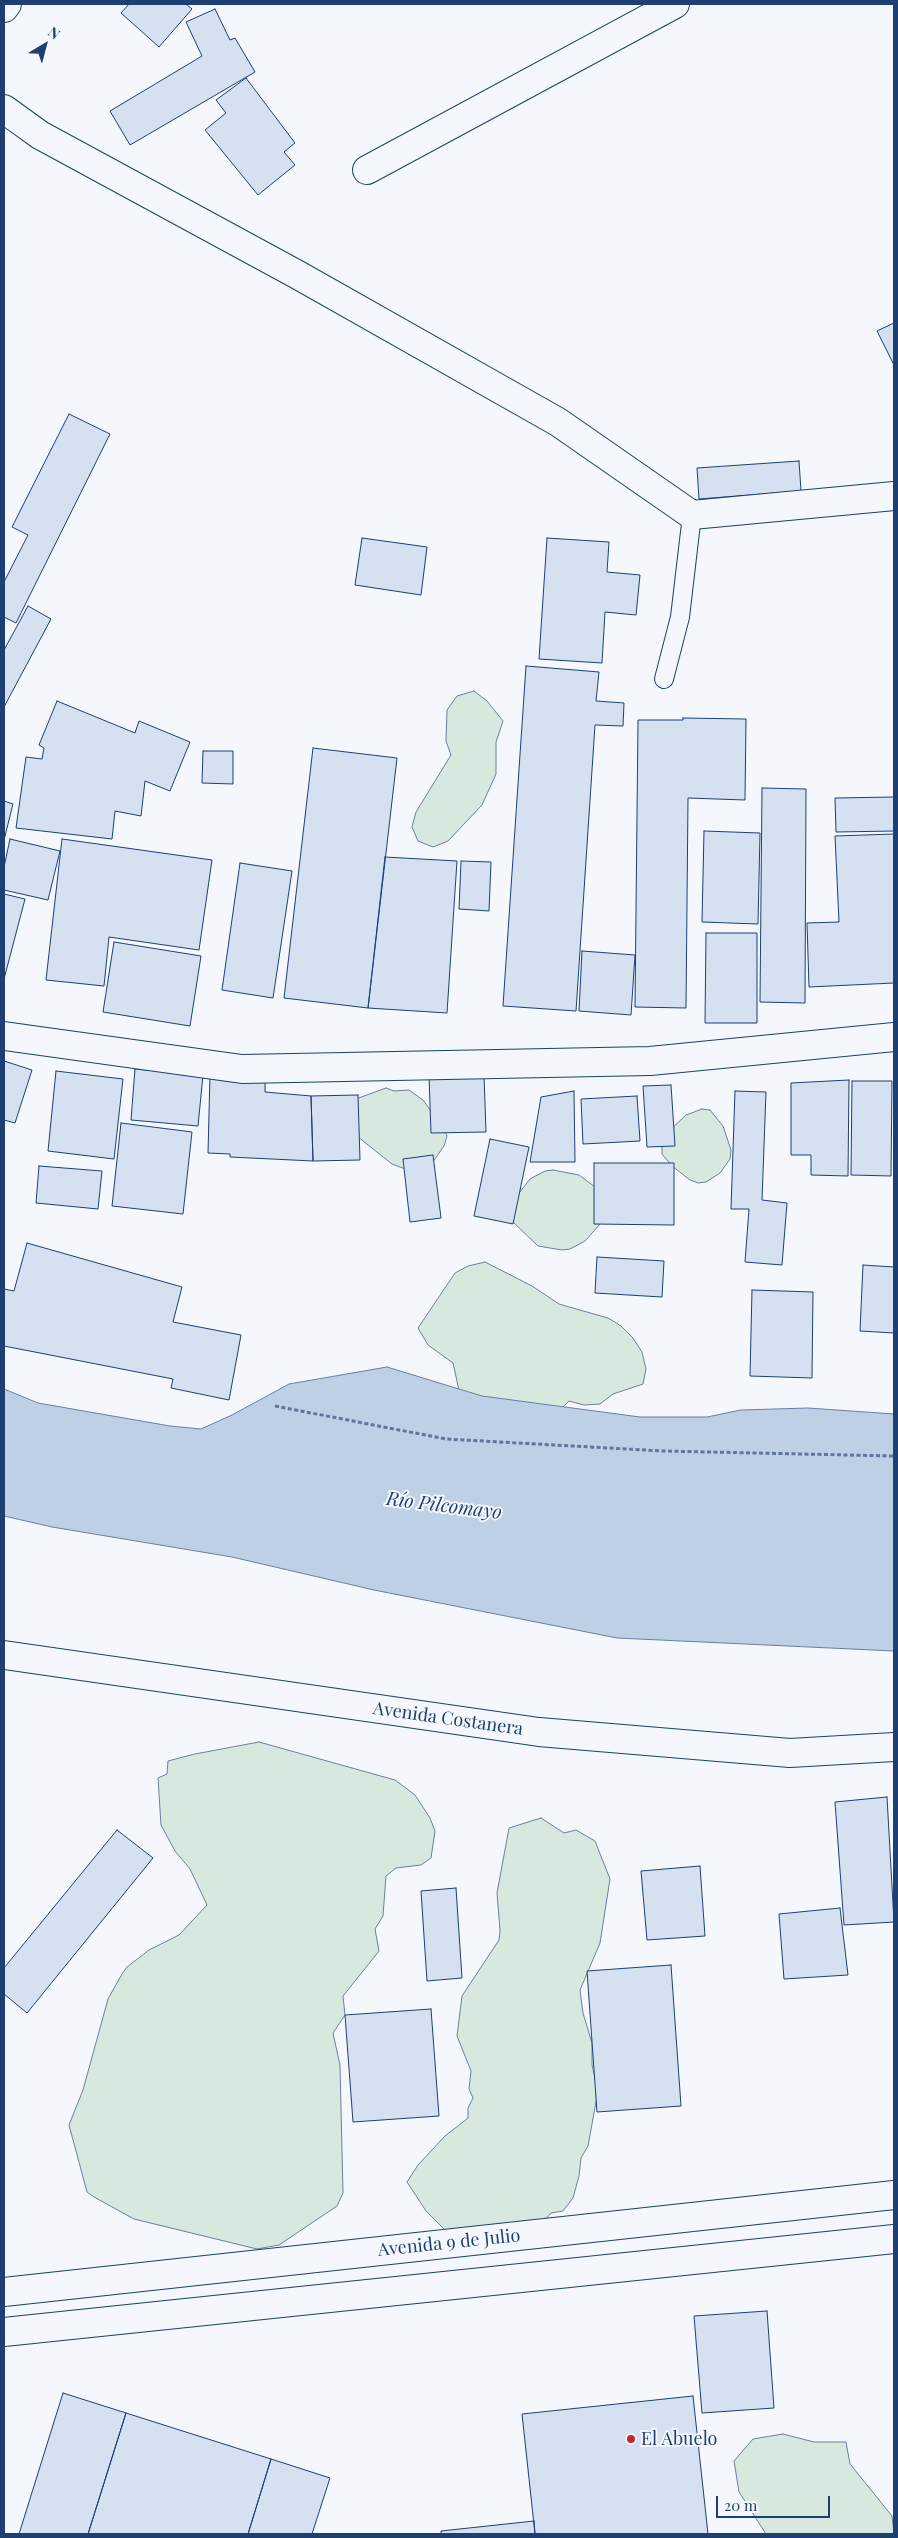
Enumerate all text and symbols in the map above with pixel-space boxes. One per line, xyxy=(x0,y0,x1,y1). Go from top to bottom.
north arrow xyxy=(20,20,70,70)
text: N xyxy=(45,22,64,43)
water label: Río Pilcomayo xyxy=(385,1488,503,1524)
street label: Avenida Costanera xyxy=(371,1698,525,1740)
street label: Avenida 9 de Julio xyxy=(377,2225,521,2261)
place label: El Abuelo xyxy=(641,2428,717,2450)
marker: El Abuelo xyxy=(625,2433,637,2445)
scale bar xyxy=(718,2486,832,2518)
text: 20 m xyxy=(724,2495,757,2515)

